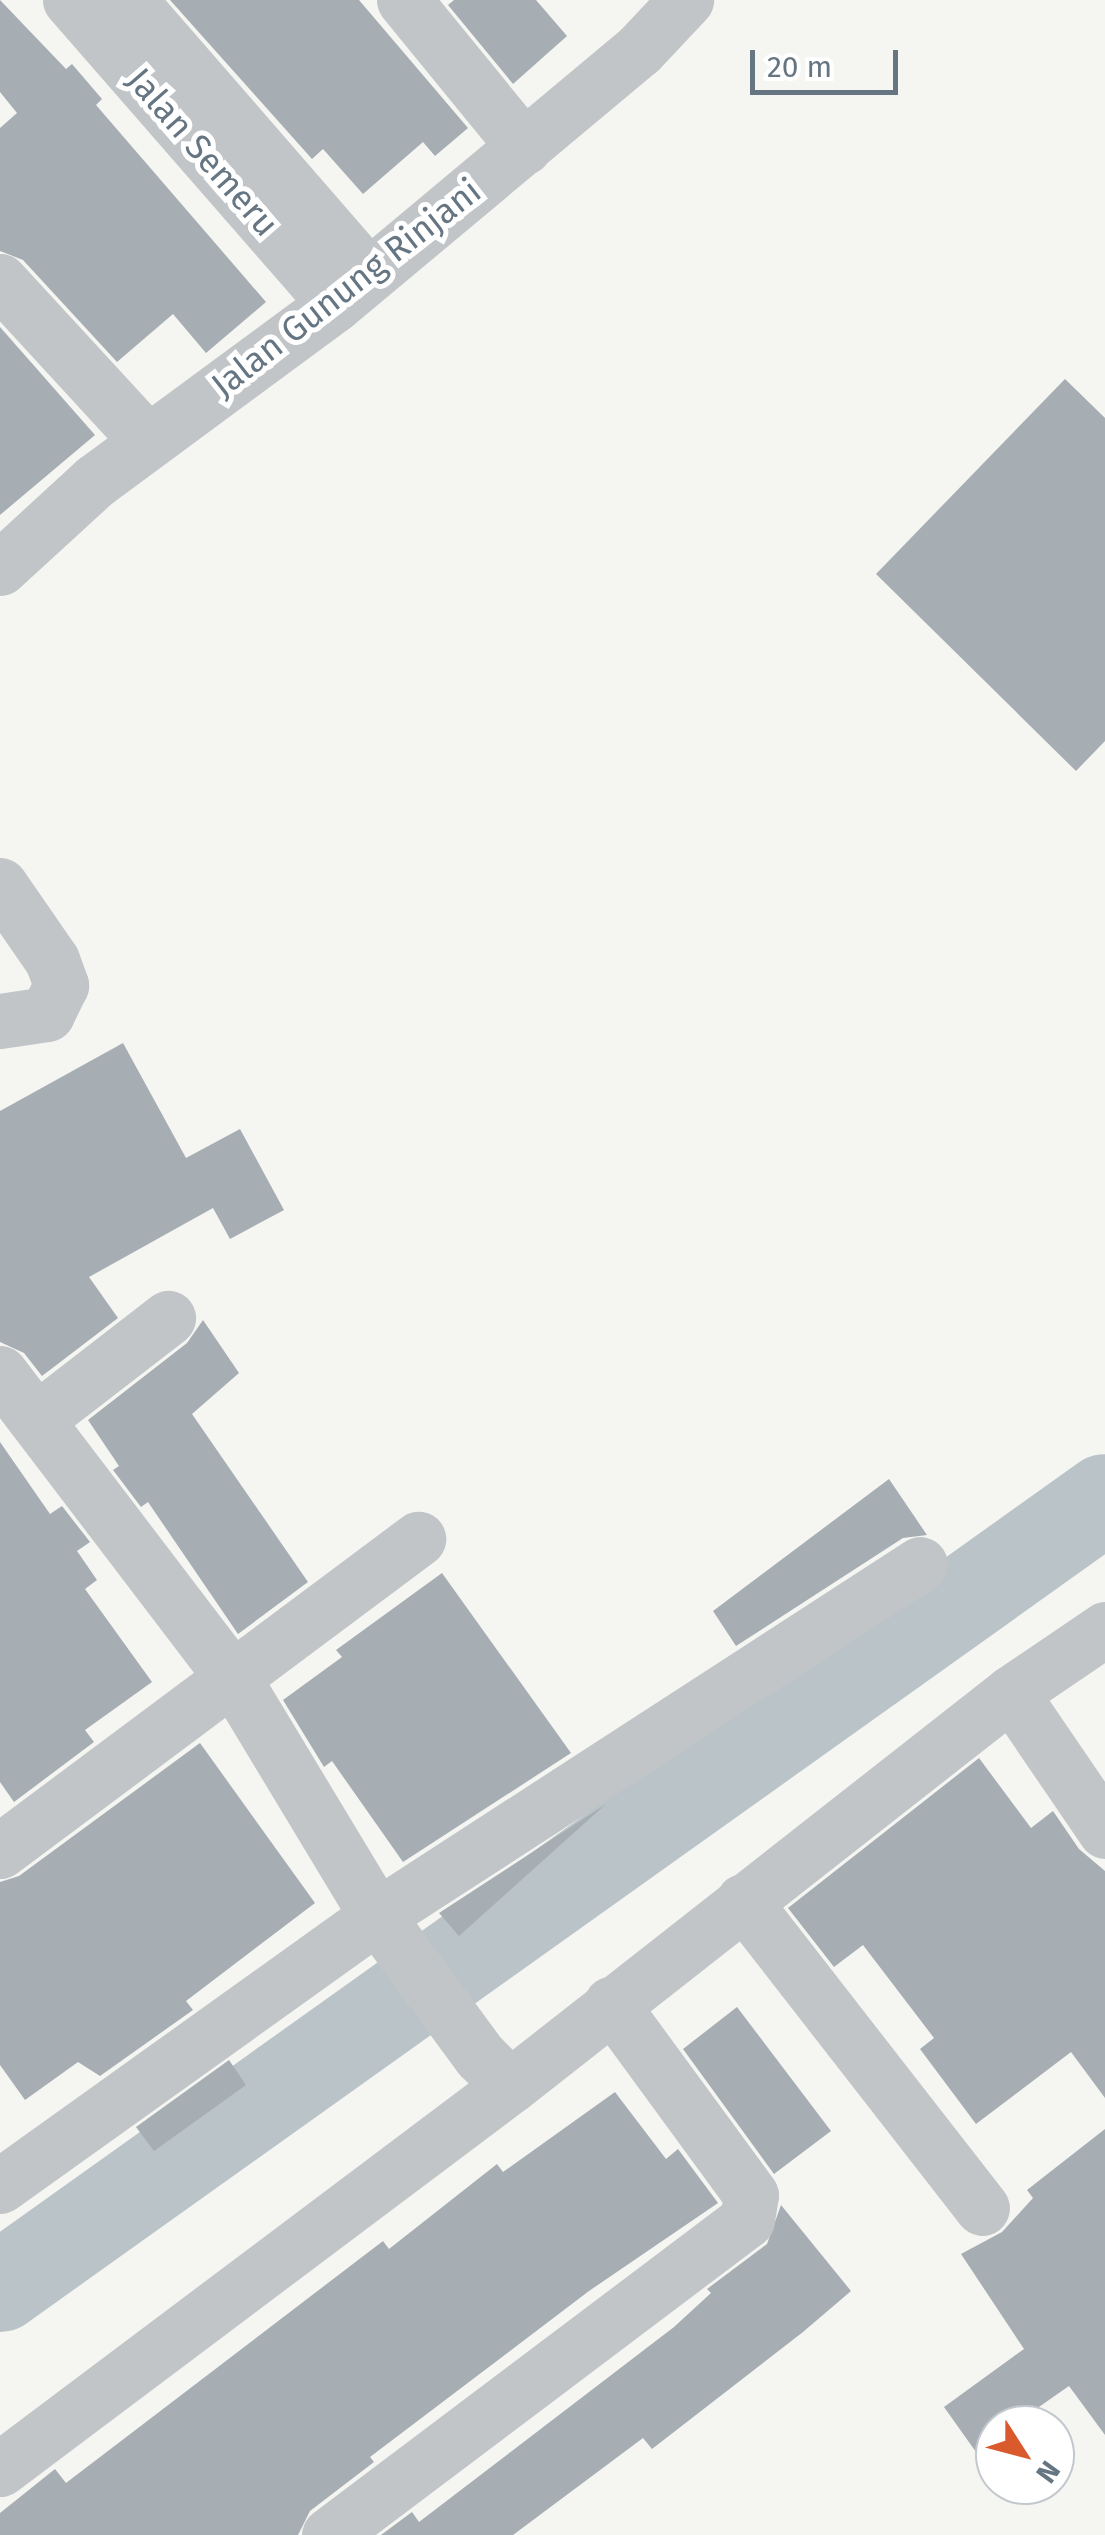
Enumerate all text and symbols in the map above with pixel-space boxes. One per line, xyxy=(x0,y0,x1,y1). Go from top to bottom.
scale bar xyxy=(755,30,902,92)
text: 20 m xyxy=(767,49,832,85)
street label: Jalan Semeru xyxy=(118,59,288,245)
street label: Jalan Gunung Rinjani xyxy=(203,170,489,406)
north arrow xyxy=(975,2405,1075,2505)
text: N xyxy=(1029,2455,1067,2489)

